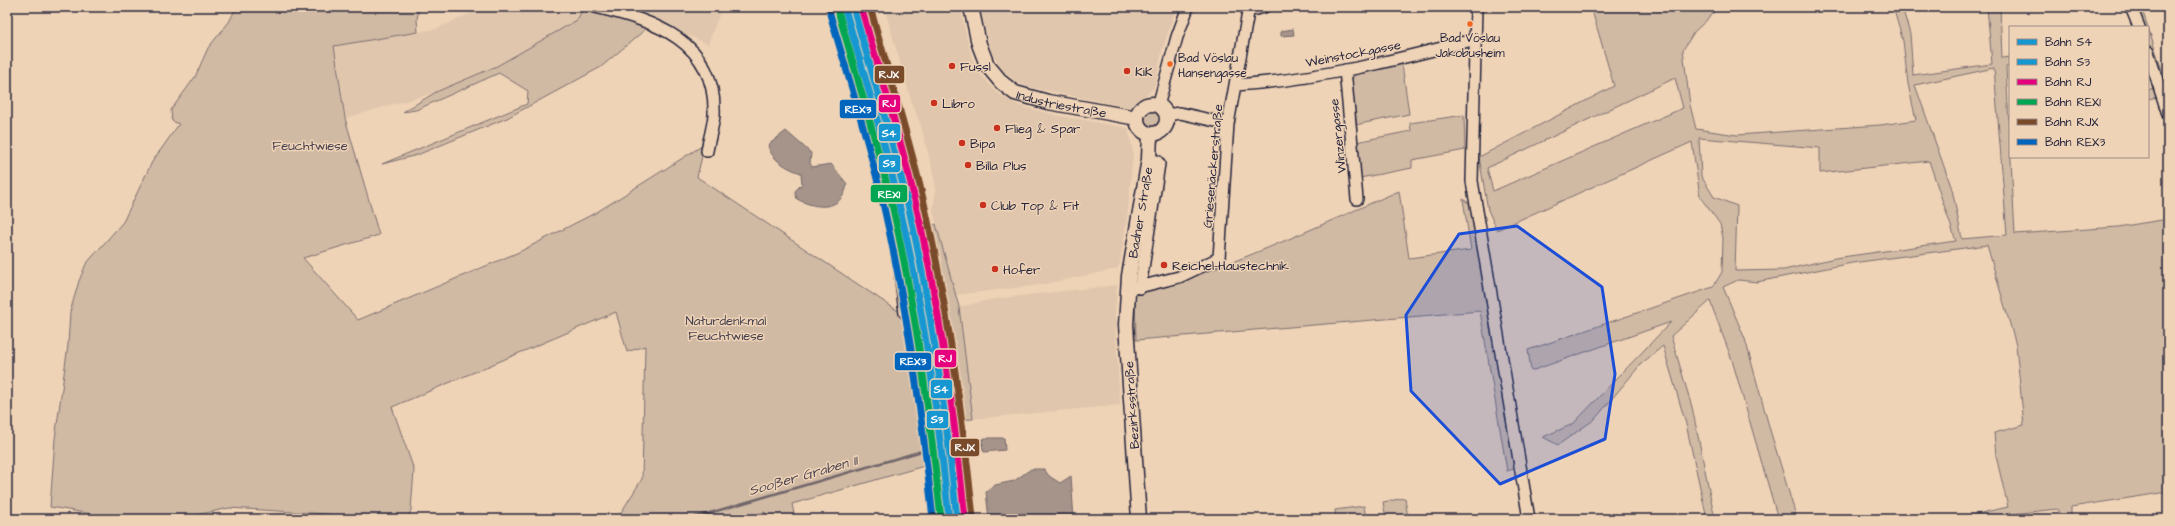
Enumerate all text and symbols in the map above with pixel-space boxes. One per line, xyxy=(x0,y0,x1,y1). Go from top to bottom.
marker: Bad Vöslau Jakobusheim xyxy=(1465,19,1475,29)
legend xyxy=(2009,26,2149,158)
place label: Bad Vöslau Jakobusheim xyxy=(1435,30,1505,62)
text: Bahn S4 xyxy=(2045,34,2092,51)
street label: Weinstockgasse xyxy=(1304,36,1402,73)
place label: Bad Vöslau Hansengasse xyxy=(1178,50,1247,83)
text: Bahn S3 xyxy=(2045,54,2090,71)
place label: Fussl xyxy=(960,58,991,76)
marker: Bad Vöslau Hansengasse xyxy=(1165,59,1175,69)
marker: Fussl xyxy=(947,61,957,71)
place label: KiK xyxy=(1135,63,1153,81)
line badge: RJX xyxy=(874,65,905,84)
marker: KiK xyxy=(1122,66,1132,76)
text: RJX xyxy=(879,67,900,82)
text: Bahn RJ xyxy=(2045,74,2092,91)
street label: Industriestraße xyxy=(1014,86,1108,122)
line badge: RJ xyxy=(878,94,901,113)
text: Bahn REX1 xyxy=(2045,94,2101,111)
place label: Libro xyxy=(942,95,975,113)
text: RJ xyxy=(882,96,896,111)
marker: Libro xyxy=(929,98,939,108)
street label: Winzergasse xyxy=(1325,98,1352,174)
line badge: REX3 xyxy=(839,99,877,119)
text: REX3 xyxy=(845,102,872,117)
street label: Griesenäckerstraße xyxy=(1199,103,1227,229)
text: Bahn RJX xyxy=(2045,114,2098,131)
place label: Flieg & Spar xyxy=(1005,120,1080,139)
line badge: S4 xyxy=(878,123,901,142)
marker: Flieg & Spar xyxy=(992,123,1002,133)
text: S4 xyxy=(881,126,897,141)
text: Bahn REX3 xyxy=(2045,134,2105,151)
place label: Bipa xyxy=(970,135,995,153)
park label: Feuchtwiese xyxy=(272,137,348,155)
marker: Bipa xyxy=(957,138,967,148)
line badge: S3 xyxy=(878,154,901,173)
text: S3 xyxy=(882,156,896,171)
place label: Billa Plus xyxy=(976,157,1027,175)
marker: Billa Plus xyxy=(963,160,973,170)
street label: Badner Straße xyxy=(1124,166,1157,260)
line badge: REX1 xyxy=(870,184,908,203)
text: REX1 xyxy=(878,187,901,202)
place label: Club Top & Fit xyxy=(991,197,1080,215)
marker: Club Top & Fit xyxy=(978,200,988,210)
place label: Reichel-Haustechnik xyxy=(1172,257,1289,275)
marker: Reichel-Haustechnik xyxy=(1159,260,1169,270)
place label: Hofer xyxy=(1003,261,1040,279)
marker: Hofer xyxy=(990,264,1000,274)
park label: Naturdenkmal Feuchtwiese xyxy=(686,312,766,345)
line badge: RJ xyxy=(934,349,957,368)
text: RJ xyxy=(938,351,952,366)
line badge: REX3 xyxy=(894,352,932,371)
text: REX3 xyxy=(900,354,927,369)
street label: Bezirksstraße xyxy=(1120,360,1144,450)
line badge: S4 xyxy=(930,379,953,399)
text: S4 xyxy=(933,382,949,397)
line badge: S3 xyxy=(926,410,949,429)
text: S3 xyxy=(930,412,944,427)
line badge: RJX xyxy=(950,438,980,457)
text: RJX xyxy=(955,440,976,455)
water label: Sooßer Graben II xyxy=(746,450,862,501)

